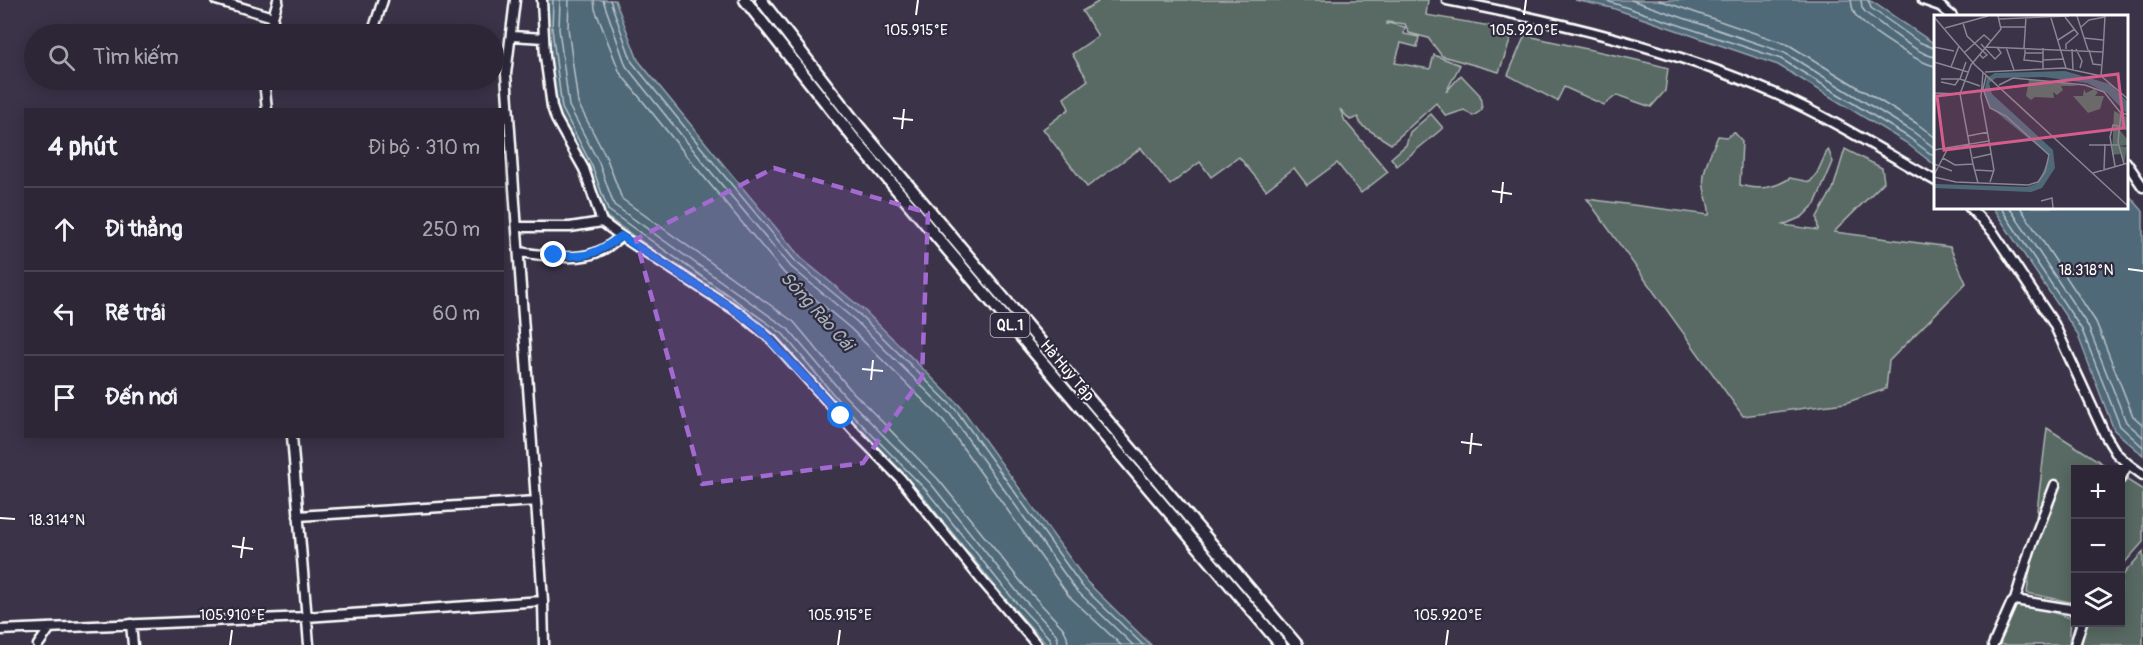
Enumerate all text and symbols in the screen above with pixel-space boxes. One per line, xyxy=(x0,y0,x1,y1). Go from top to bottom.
inset map xyxy=(1934,15,2128,208)
text: 105.915°E xyxy=(884,21,948,40)
text: 105.920°E xyxy=(1490,21,1558,40)
search box xyxy=(24,24,504,90)
icon: search xyxy=(45,41,78,74)
text: Tìm kiếm xyxy=(93,43,179,71)
text: 4 phút xyxy=(48,131,117,163)
text: Đi bộ · 310 m xyxy=(368,135,480,160)
icon: ahead xyxy=(48,213,81,246)
text: Đi thẳng xyxy=(105,215,183,243)
text: 250 m xyxy=(422,217,480,242)
route end xyxy=(540,241,566,267)
text: 18.318°N xyxy=(2058,261,2114,280)
water label: Sông Rào Cái xyxy=(775,267,860,358)
icon: left xyxy=(48,297,81,330)
text: Rẽ trái xyxy=(105,299,165,327)
text: 60 m xyxy=(433,301,480,326)
road number: QL.1 xyxy=(990,313,1030,337)
street label: Hà Huy Tập xyxy=(1036,336,1099,405)
icon: arrive xyxy=(48,381,81,414)
text: Đến nơi xyxy=(105,383,177,411)
route start xyxy=(827,402,853,428)
map controls xyxy=(2071,465,2125,627)
button: + xyxy=(2071,465,2125,519)
text: 18.314°N xyxy=(29,511,85,530)
button: − xyxy=(2071,519,2125,573)
button: layers xyxy=(2071,573,2125,627)
text: 105.910°E xyxy=(199,606,265,625)
text: 105.915°E xyxy=(808,606,872,625)
text: 105.920°E xyxy=(1414,606,1482,625)

